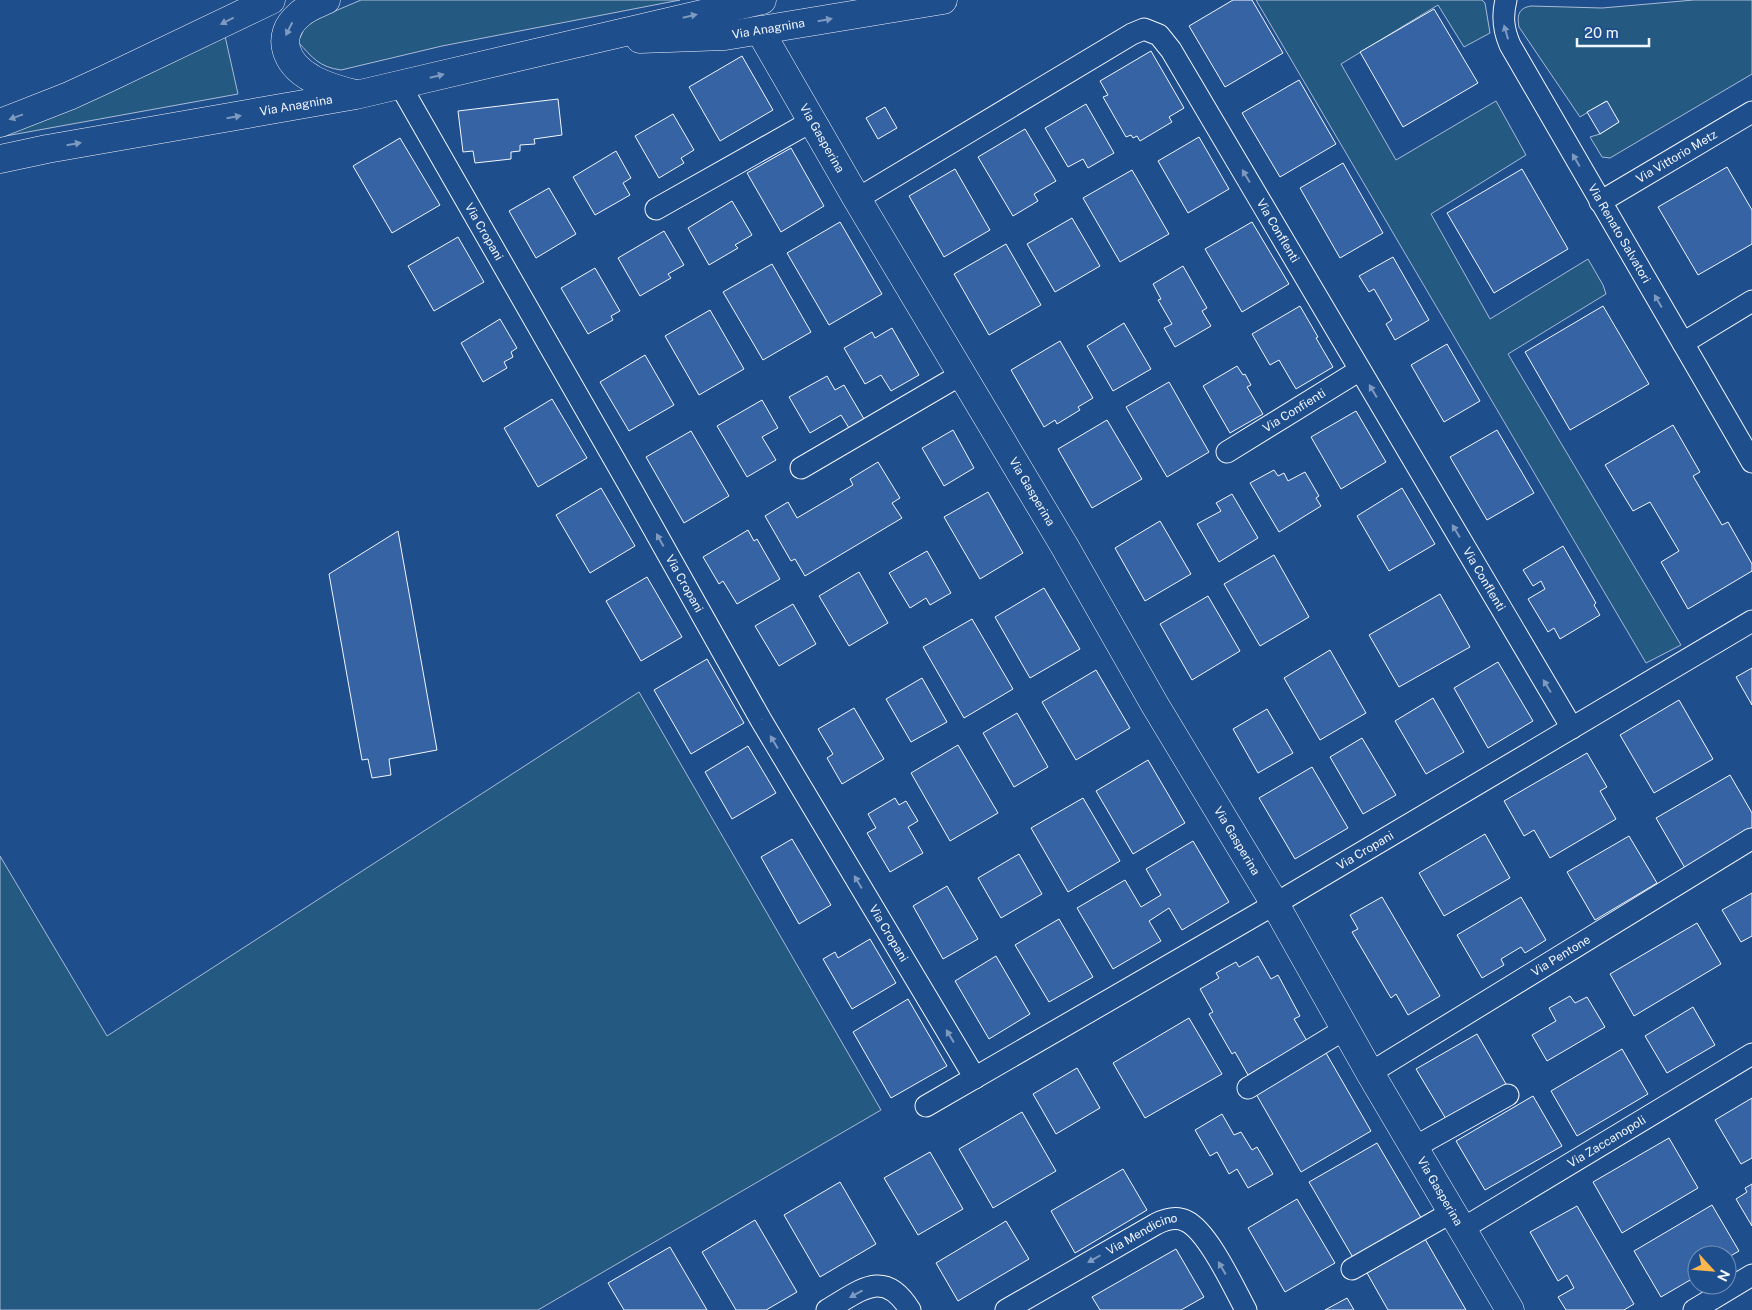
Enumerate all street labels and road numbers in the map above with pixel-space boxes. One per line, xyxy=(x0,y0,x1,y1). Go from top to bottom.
street label: Via Anagnina xyxy=(731,16,806,42)
street label: Via Anagnina xyxy=(259,92,334,119)
street label: Via Gasperina xyxy=(797,101,847,175)
street label: Via Vittorio Metz xyxy=(1634,127,1720,186)
street label: Via Renato Salvatori xyxy=(1585,181,1654,286)
street label: Via Conflenti xyxy=(1254,196,1302,265)
street label: Via Cropani xyxy=(462,200,506,263)
street label: Via Confienti xyxy=(1260,386,1328,435)
street label: Via Gasperina xyxy=(1006,455,1058,529)
street label: Via Conflenti xyxy=(1460,545,1508,614)
street label: Via Cropani xyxy=(663,552,706,615)
street label: Via Gasperina xyxy=(1211,804,1263,878)
street label: Via Cropani xyxy=(1334,828,1396,873)
street label: Via Cropani xyxy=(866,902,911,964)
street label: Via Pentone xyxy=(1529,932,1593,979)
street label: Via Zaccanopoli xyxy=(1565,1113,1648,1171)
street label: Via Gasperina xyxy=(1414,1155,1466,1228)
street label: Via Mendicino xyxy=(1104,1211,1178,1258)

